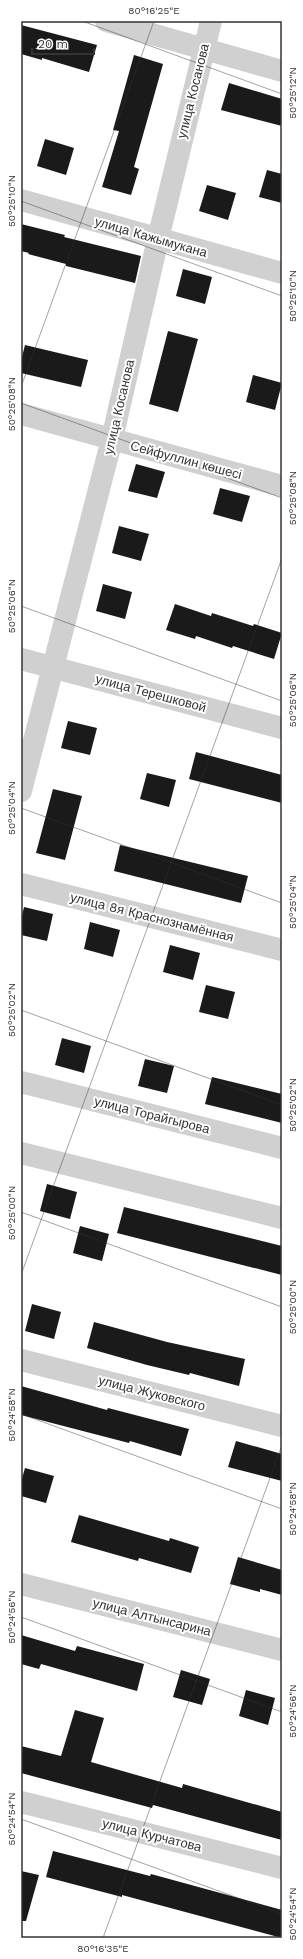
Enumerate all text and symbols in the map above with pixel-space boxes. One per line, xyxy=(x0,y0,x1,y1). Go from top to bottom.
text: 80°16'25"E xyxy=(128,5,180,16)
scale bar xyxy=(32,30,94,56)
text: 20 m xyxy=(38,37,68,51)
street label: улица Косанова xyxy=(174,41,212,140)
text: 50°25'12"N xyxy=(287,67,298,119)
text: 50°25'10"N xyxy=(6,175,17,227)
street label: улица Кажымукана xyxy=(93,214,210,260)
text: 50°25'10"N xyxy=(287,270,298,322)
street label: улица Косанова xyxy=(101,357,137,456)
text: 50°25'08"N xyxy=(6,377,17,431)
street label: Сейфуллин көшесі xyxy=(129,438,243,482)
text: 50°25'08"N xyxy=(287,471,298,525)
text: 50°25'06"N xyxy=(6,579,17,633)
street label: улица Терешковой xyxy=(94,671,208,715)
text: 50°25'06"N xyxy=(287,673,298,727)
text: 50°25'04"N xyxy=(6,781,17,835)
text: 50°25'04"N xyxy=(287,875,298,929)
street label: улица 8я Краснознамённая xyxy=(69,889,235,945)
text: 50°25'02"N xyxy=(6,983,17,1037)
text: 50°25'02"N xyxy=(287,1078,298,1132)
street label: улица Торайгырова xyxy=(93,1093,212,1137)
text: 50°25'00"N xyxy=(6,1186,17,1240)
text: 50°25'00"N xyxy=(287,1280,298,1334)
street label: улица Жуковского xyxy=(97,1372,207,1414)
text: 50°24'58"N xyxy=(6,1388,17,1442)
text: 50°24'58"N xyxy=(287,1482,298,1536)
text: 50°24'56"N xyxy=(6,1590,17,1644)
street label: улица Алтынсарина xyxy=(91,1595,214,1639)
text: 50°24'56"N xyxy=(287,1684,298,1738)
text: 50°24'54"N xyxy=(6,1793,17,1845)
street label: улица Курчатова xyxy=(101,1815,204,1855)
text: 50°24'54"N xyxy=(287,1888,298,1940)
text: 80°16'35"E xyxy=(77,1943,129,1954)

